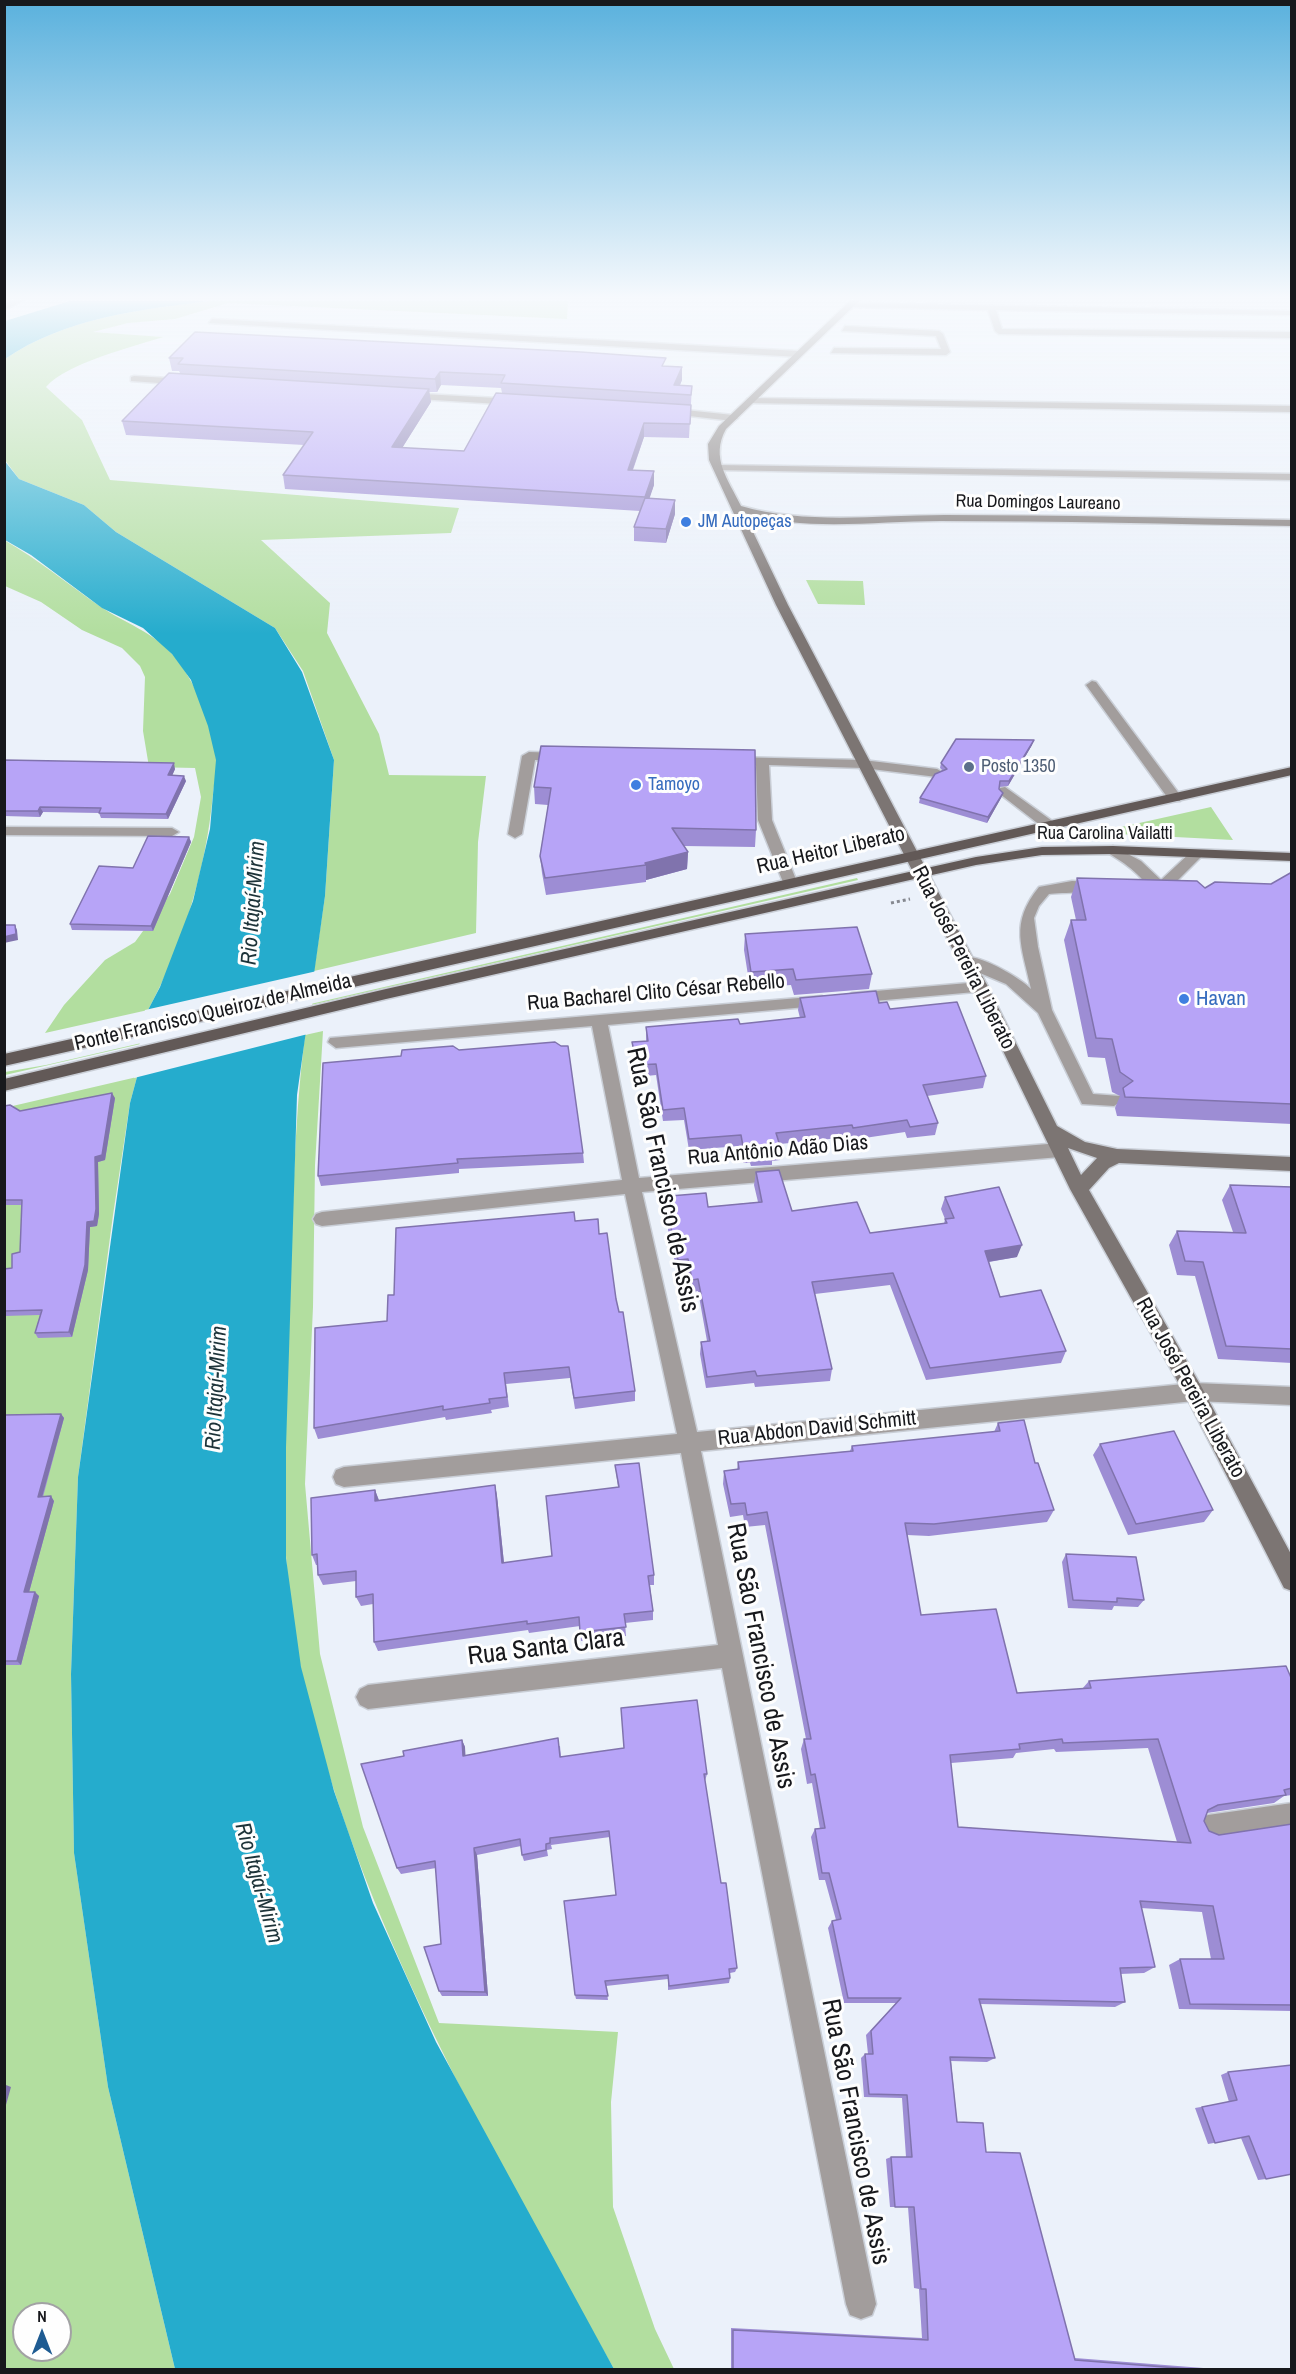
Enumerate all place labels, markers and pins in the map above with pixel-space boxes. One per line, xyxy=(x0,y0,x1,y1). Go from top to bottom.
place label: JM Autopeças xyxy=(698,511,792,533)
marker: JM Autopeças xyxy=(679,515,693,529)
place label: Posto 1350 xyxy=(981,756,1056,778)
marker: Posto 1350 xyxy=(962,760,976,774)
place label: Tamoyo xyxy=(648,774,700,796)
marker: Tamoyo xyxy=(629,778,643,792)
place label: Havan xyxy=(1196,986,1246,1012)
marker: Havan xyxy=(1177,992,1191,1006)

